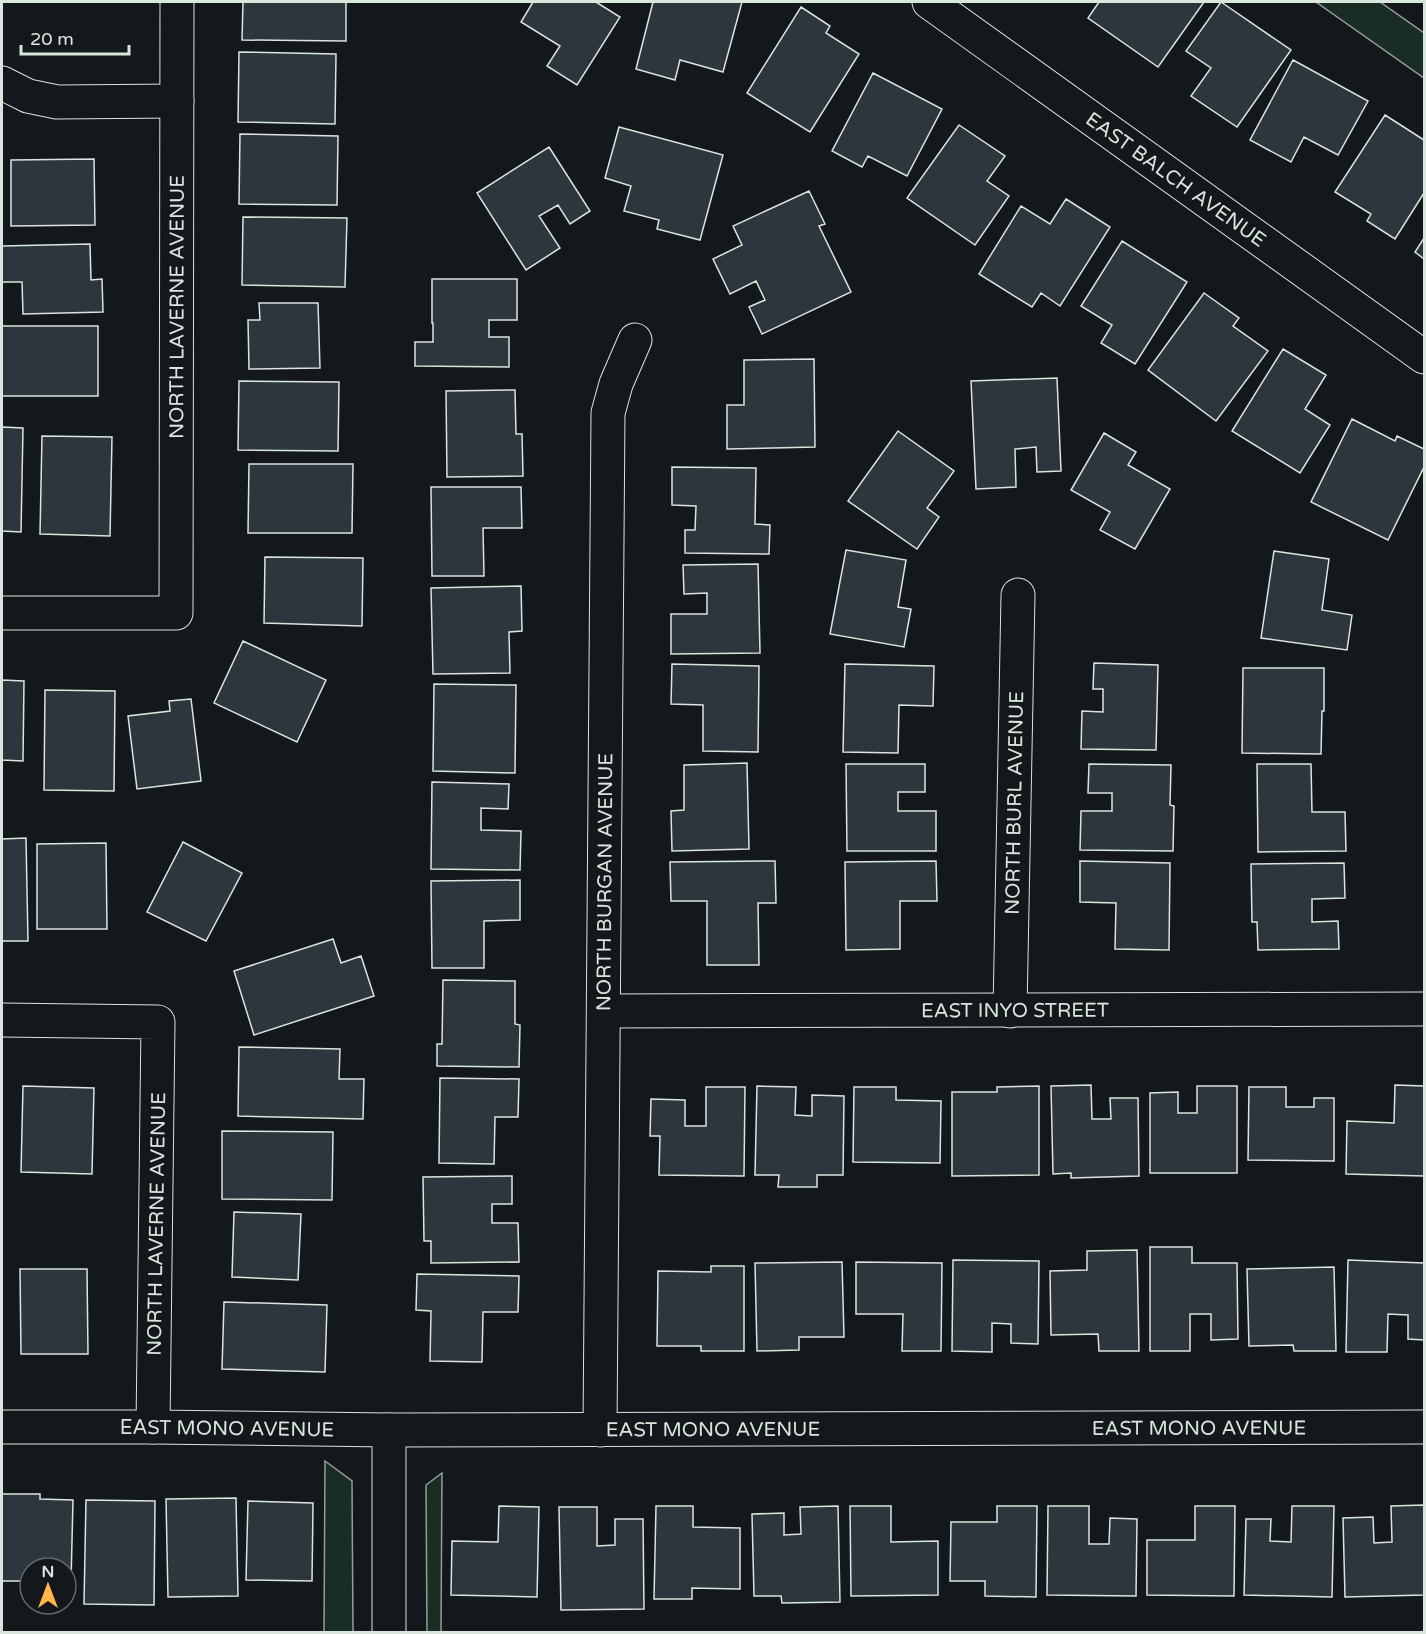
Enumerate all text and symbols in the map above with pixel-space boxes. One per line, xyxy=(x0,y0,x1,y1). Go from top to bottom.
scale bar xyxy=(21,18,129,56)
text: 20 m xyxy=(30,28,74,50)
street label: EAST BALCH AVENUE xyxy=(1081,107,1270,253)
street label: NORTH LAVERNE AVENUE xyxy=(165,175,190,439)
street label: NORTH BURL AVENUE xyxy=(1001,691,1029,915)
street label: NORTH BURGAN AVENUE xyxy=(592,753,618,1011)
street label: EAST INYO STREET xyxy=(921,999,1109,1023)
street label: NORTH LAVERNE AVENUE xyxy=(143,1092,171,1356)
street label: EAST MONO AVENUE xyxy=(120,1416,334,1442)
street label: EAST MONO AVENUE xyxy=(1092,1416,1306,1441)
street label: EAST MONO AVENUE xyxy=(606,1418,820,1442)
north arrow xyxy=(18,1556,78,1616)
text: N xyxy=(42,1562,54,1582)

